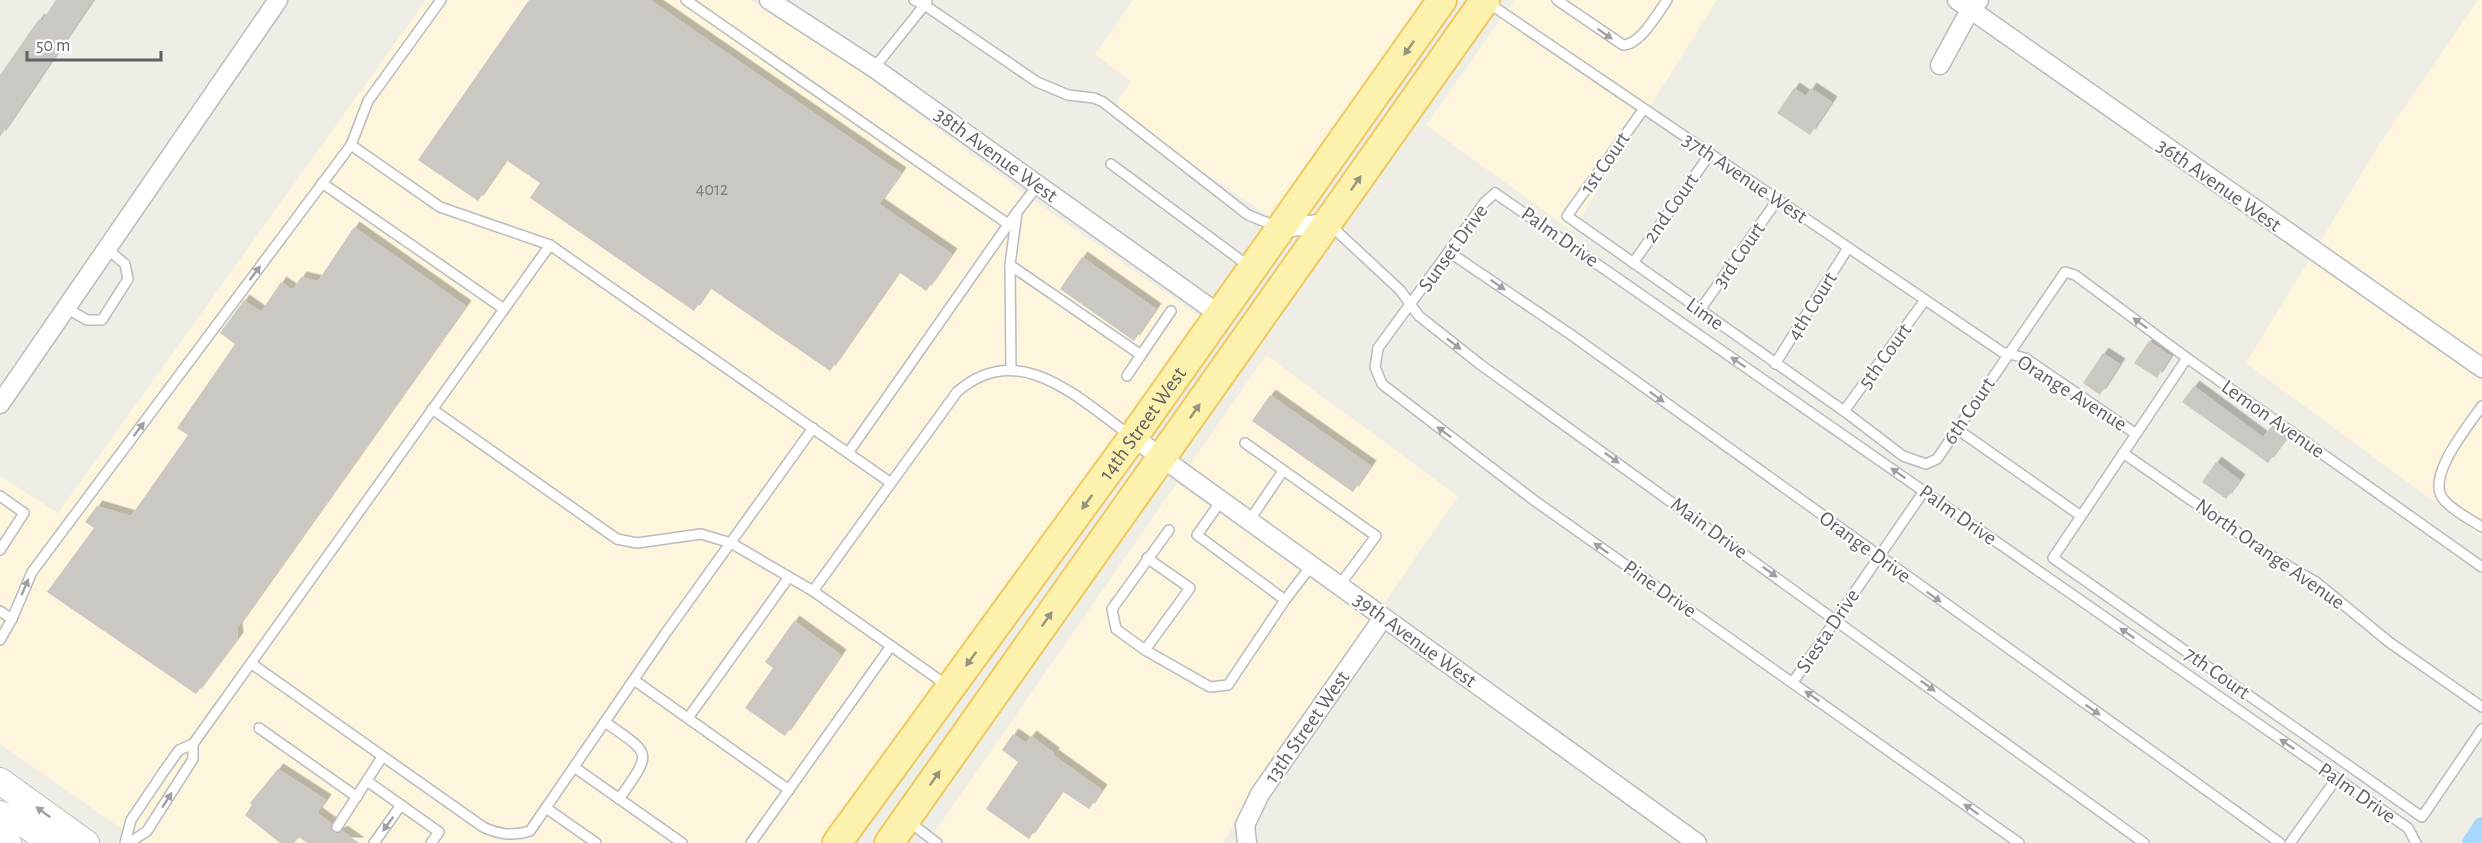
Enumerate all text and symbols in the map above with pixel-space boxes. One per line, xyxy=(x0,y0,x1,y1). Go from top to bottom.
scale bar xyxy=(27,24,160,62)
one-way arrow xyxy=(1597,28,1613,39)
text: 50 m xyxy=(36,37,70,55)
one-way arrow xyxy=(1403,39,1415,55)
street label: 38th Avenue West xyxy=(931,103,1062,207)
street label: 1st Court xyxy=(1576,128,1634,198)
street label: 37th Avenue West xyxy=(1679,129,1811,227)
street label: 36th Avenue West xyxy=(2153,134,2285,236)
street label: 2nd Court xyxy=(1640,169,1703,247)
one-way arrow xyxy=(1350,175,1361,191)
house number: 4012 xyxy=(696,181,728,199)
street label: Sunset Drive xyxy=(1414,200,1492,296)
street label: Palm Drive xyxy=(1517,203,1603,271)
street label: 3rd Court xyxy=(1709,218,1769,292)
one-way arrow xyxy=(249,265,261,281)
street label: 4th Court xyxy=(1783,268,1841,344)
one-way arrow xyxy=(1489,279,1505,291)
street label: Lime xyxy=(1682,294,1728,334)
one-way arrow xyxy=(2133,317,2149,329)
street label: 5th Court xyxy=(1855,319,1916,392)
one-way arrow xyxy=(1446,337,1462,350)
street label: Orange Avenue xyxy=(2014,351,2130,435)
one-way arrow xyxy=(1731,356,1747,368)
street label: 14th Street West xyxy=(1095,363,1190,484)
street label: 6th Court xyxy=(1939,373,1999,448)
street label: Lemon Avenue xyxy=(2218,376,2328,462)
one-way arrow xyxy=(1649,391,1664,403)
one-way arrow xyxy=(1189,403,1201,419)
one-way arrow xyxy=(132,421,145,437)
one-way arrow xyxy=(1437,427,1452,439)
one-way arrow xyxy=(1604,452,1619,464)
one-way arrow xyxy=(1891,467,1907,479)
street label: Palm Drive xyxy=(1915,481,2001,549)
street label: Main Drive xyxy=(1667,493,1751,563)
one-way arrow xyxy=(1081,494,1093,509)
street label: North Orange Avenue xyxy=(2192,495,2348,613)
street label: Orange Drive xyxy=(1815,507,1915,587)
one-way arrow xyxy=(1594,542,1610,554)
street label: Pine Drive xyxy=(1620,556,1700,622)
one-way arrow xyxy=(1762,566,1778,578)
one-way arrow xyxy=(20,578,30,596)
street label: Siesta Drive xyxy=(1792,585,1864,677)
street label: 39th Avenue West xyxy=(1350,589,1481,692)
one-way arrow xyxy=(1926,591,1942,603)
one-way arrow xyxy=(1041,611,1053,626)
one-way arrow xyxy=(2120,627,2136,639)
street label: 7th Court xyxy=(2180,643,2254,703)
one-way arrow xyxy=(966,652,978,667)
street label: 13th Street West xyxy=(1261,667,1354,787)
one-way arrow xyxy=(1920,680,1936,692)
one-way arrow xyxy=(1805,690,1821,702)
one-way arrow xyxy=(2085,704,2101,716)
one-way arrow xyxy=(2280,738,2296,750)
street label: Palm Drive xyxy=(2314,759,2400,827)
one-way arrow xyxy=(929,771,941,787)
one-way arrow xyxy=(161,792,173,808)
one-way arrow xyxy=(1964,803,1980,815)
one-way arrow xyxy=(36,806,52,818)
one-way arrow xyxy=(382,816,394,832)

